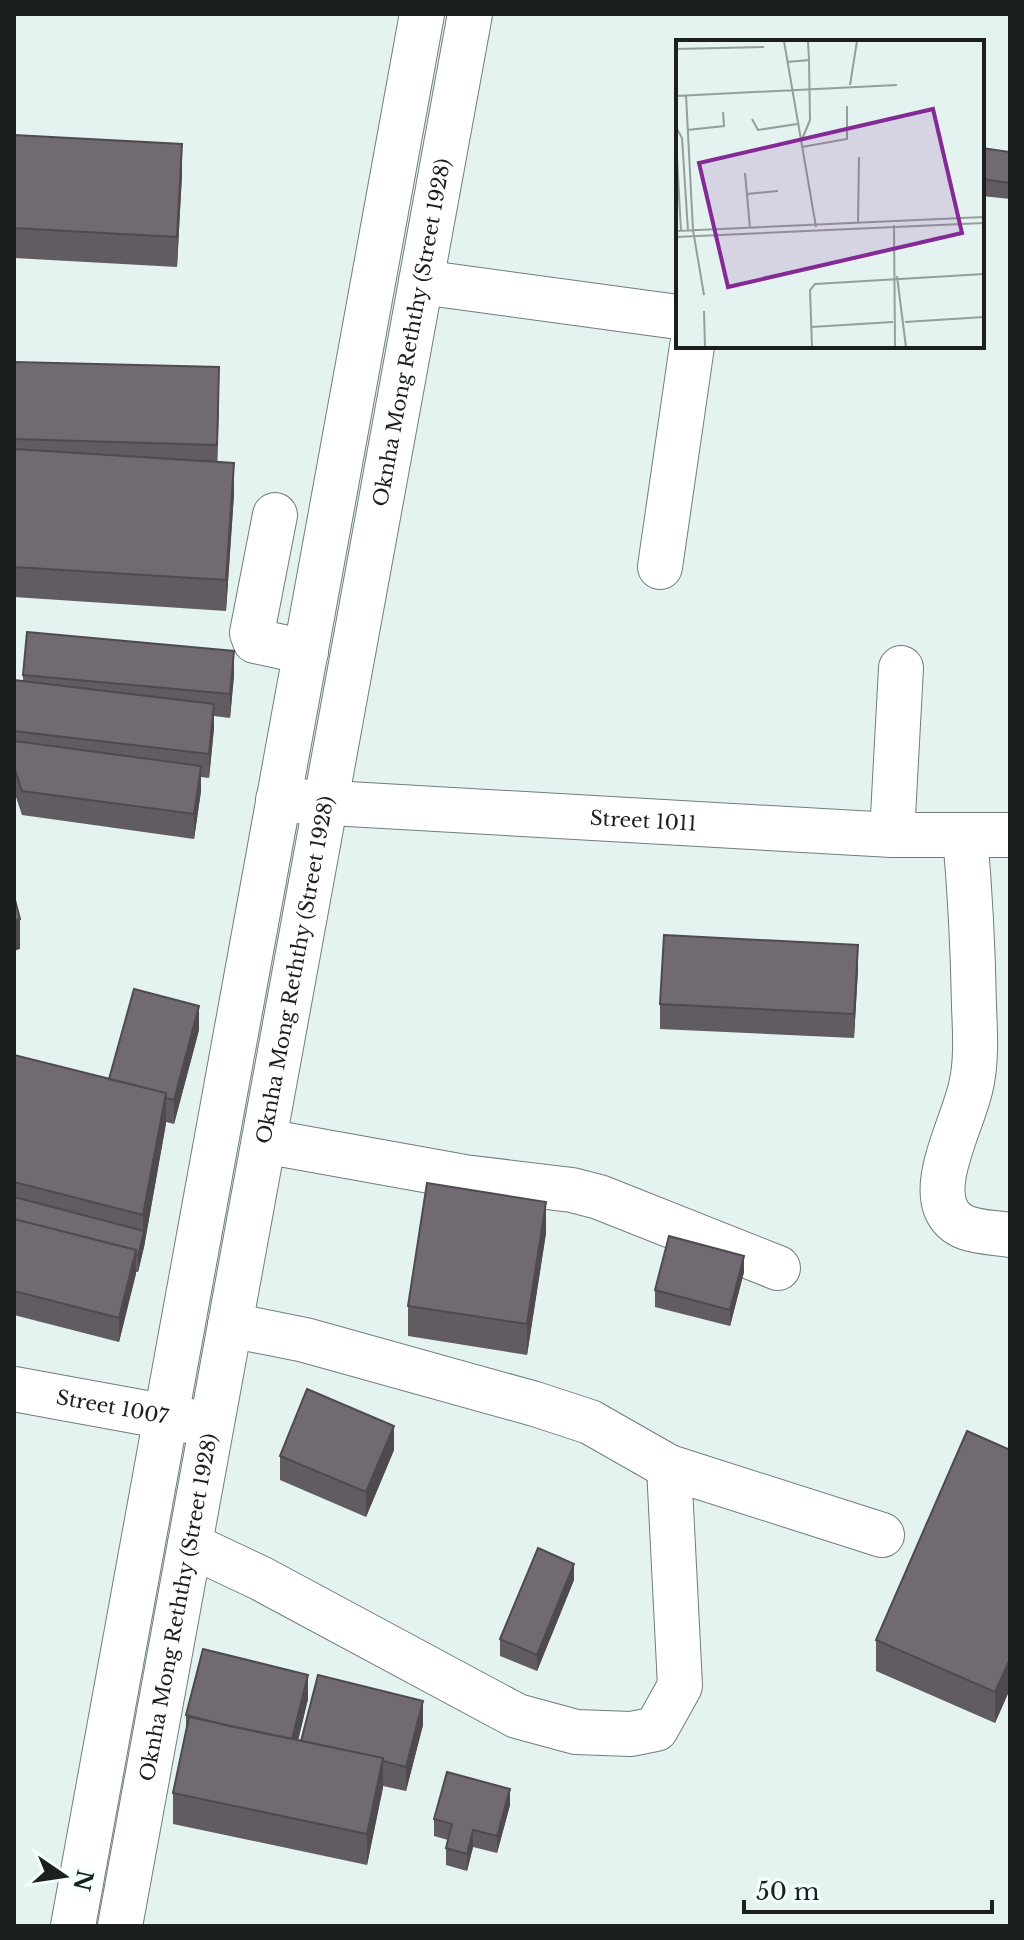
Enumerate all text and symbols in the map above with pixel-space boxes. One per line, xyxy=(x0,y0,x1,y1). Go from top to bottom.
inset map xyxy=(676,40,984,348)
street label: Oknha Mong Reththy (Street 1928) xyxy=(368,157,455,508)
street label: Oknha Mong Reththy (Street 1928) xyxy=(251,794,339,1146)
street label: Street 1011 xyxy=(589,806,698,836)
street label: Street 1007 xyxy=(54,1385,171,1429)
street label: Oknha Mong Reththy (Street 1928) xyxy=(135,1431,222,1783)
north arrow xyxy=(24,1836,104,1916)
scale bar xyxy=(744,1864,992,1914)
text: N xyxy=(67,1867,98,1894)
text: 50 m xyxy=(756,1877,820,1906)

